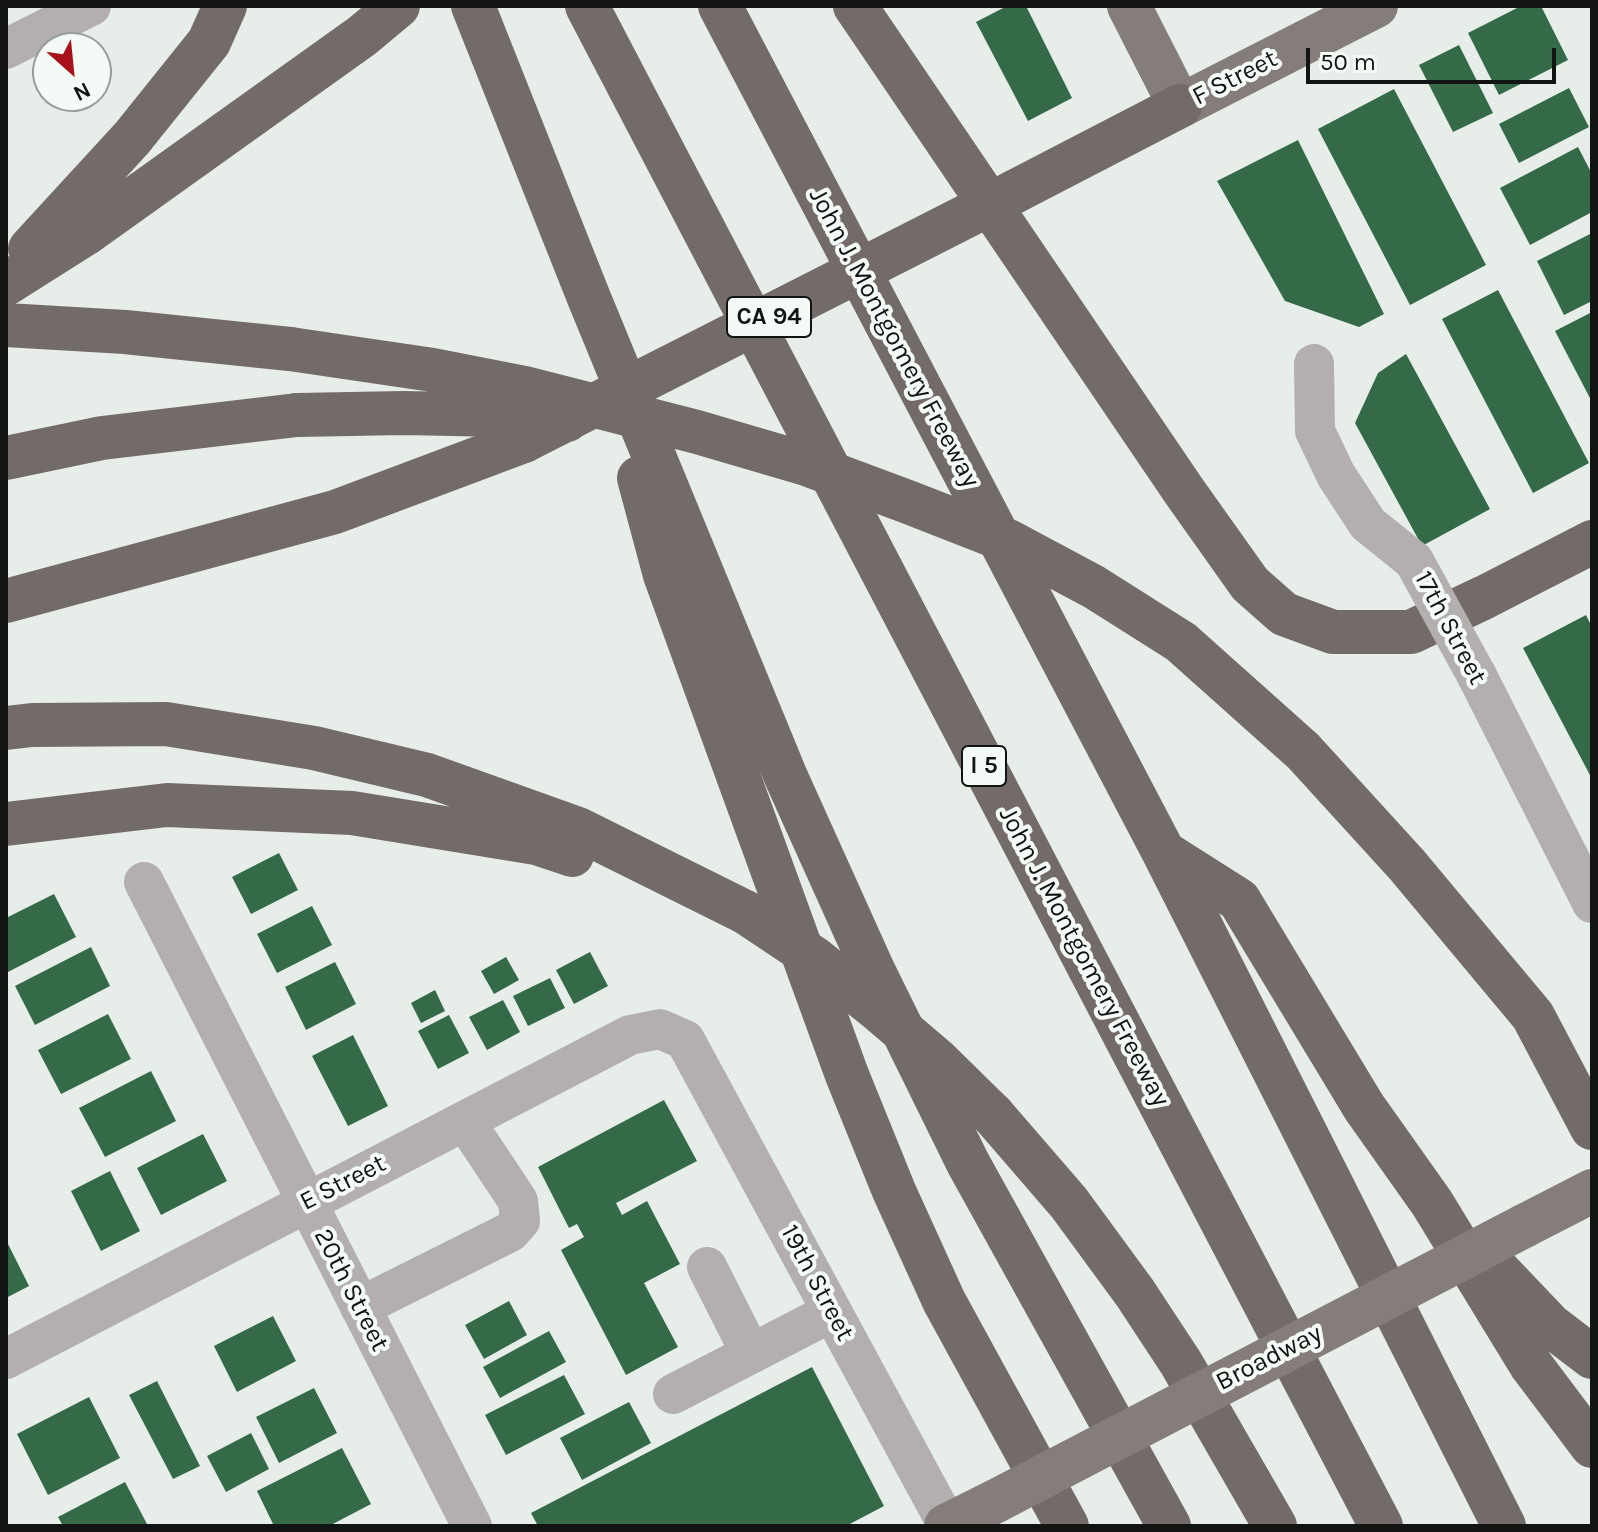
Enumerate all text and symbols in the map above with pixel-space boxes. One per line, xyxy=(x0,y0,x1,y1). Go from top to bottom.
north arrow xyxy=(32,32,112,112)
scale bar xyxy=(1310,32,1560,82)
street label: F Street xyxy=(1187,43,1283,113)
text: 50 m xyxy=(1320,48,1376,76)
text: N xyxy=(69,76,95,107)
street label: John J. Montgomery Freeway xyxy=(802,183,986,493)
road number: CA 94 xyxy=(727,297,811,337)
street label: 17th Street xyxy=(1407,566,1493,690)
road number: I 5 xyxy=(962,746,1006,786)
street label: John J. Montgomery Freeway xyxy=(992,802,1176,1112)
street label: E Street xyxy=(295,1148,391,1218)
street label: 19th Street xyxy=(773,1220,861,1346)
street label: 20th Street xyxy=(307,1223,395,1357)
street label: Broadway xyxy=(1211,1318,1327,1398)

